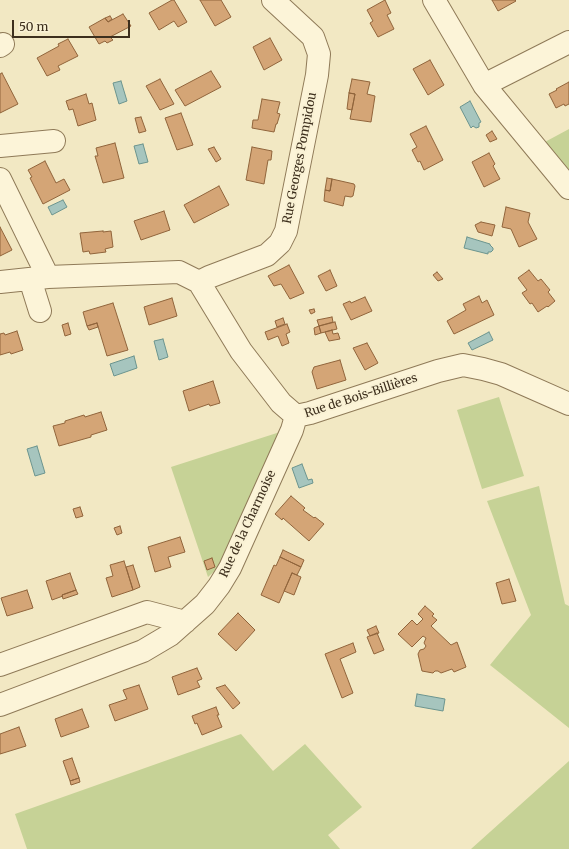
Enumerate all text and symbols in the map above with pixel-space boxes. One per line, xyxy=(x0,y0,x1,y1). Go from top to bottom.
scale bar xyxy=(14,12,132,38)
text: 50 m xyxy=(19,19,48,34)
street label: Rue Georges Pompidou xyxy=(280,91,320,225)
street label: Rue de Bois-Billières xyxy=(303,371,419,421)
street label: Rue de la Charmoise xyxy=(217,468,279,580)

